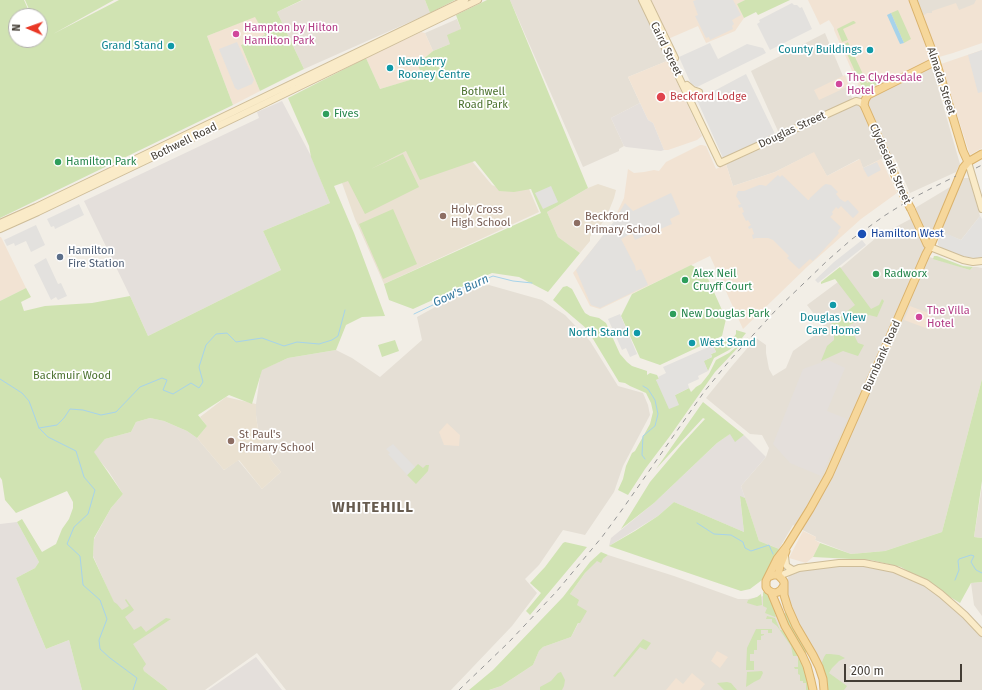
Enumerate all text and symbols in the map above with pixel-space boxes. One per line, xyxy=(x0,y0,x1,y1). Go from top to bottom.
north arrow xyxy=(8,8,48,48)
street label: Caird Street xyxy=(647,20,685,78)
place label: Hampton by Hilton Hamilton Park xyxy=(244,21,338,47)
text: N xyxy=(10,24,23,31)
marker: Hampton by Hilton Hamilton Park xyxy=(231,29,241,39)
place label: Grand Stand xyxy=(101,39,163,53)
marker: Grand Stand xyxy=(166,41,176,51)
place label: County Buildings xyxy=(778,43,862,57)
marker: County Buildings xyxy=(865,45,875,55)
street label: Almada Street xyxy=(924,46,958,116)
place label: Newberry Rooney Centre xyxy=(398,55,470,81)
marker: Newberry Rooney Centre xyxy=(385,63,395,73)
place label: The Clydesdale Hotel xyxy=(847,71,922,97)
marker: The Clydesdale Hotel xyxy=(834,79,844,89)
park label: Bothwell Road Park xyxy=(458,85,508,111)
place label: Beckford Lodge xyxy=(670,90,747,104)
marker: Beckford Lodge xyxy=(655,91,667,103)
place label: Fives xyxy=(334,107,359,121)
marker: Fives xyxy=(321,109,331,119)
street label: Douglas Street xyxy=(756,109,828,151)
street label: Bothwell Road xyxy=(149,120,219,164)
street label: Clydesdale Street xyxy=(866,122,914,206)
place label: Hamilton Park xyxy=(66,155,136,169)
marker: Hamilton Park xyxy=(53,157,63,167)
place label: Holy Cross High School xyxy=(451,203,510,229)
place label: Beckford Primary School xyxy=(585,210,660,236)
marker: Holy Cross High School xyxy=(438,211,448,221)
marker: Beckford Primary School xyxy=(572,218,582,228)
place label: Hamilton West xyxy=(871,227,944,241)
marker: Hamilton West xyxy=(856,228,868,240)
place label: Hamilton Fire Station xyxy=(68,244,125,270)
marker: Hamilton Fire Station xyxy=(55,252,65,262)
place label: Alex Neil Cruyff Court xyxy=(693,267,752,293)
place label: Radworx xyxy=(884,267,927,281)
marker: Radworx xyxy=(871,269,881,279)
water label: Gow's Burn xyxy=(431,272,491,310)
marker: Alex Neil Cruyff Court xyxy=(680,275,690,285)
marker: Douglas View Care Home xyxy=(828,300,838,310)
place label: The Villa Hotel xyxy=(927,304,970,330)
place label: New Douglas Park xyxy=(681,307,770,321)
marker: New Douglas Park xyxy=(668,309,678,319)
place label: Douglas View Care Home xyxy=(800,311,866,337)
marker: The Villa Hotel xyxy=(914,312,924,322)
street label: Burnbank Road xyxy=(860,318,904,394)
place label: North Stand xyxy=(569,326,629,340)
marker: North Stand xyxy=(632,328,642,338)
place label: West Stand xyxy=(700,336,756,350)
marker: West Stand xyxy=(687,338,697,348)
park label: Backmuir Wood xyxy=(33,369,111,383)
place label: St Paul's Primary School xyxy=(239,428,314,454)
marker: St Paul's Primary School xyxy=(226,436,236,446)
district label: WHITEHILL xyxy=(332,499,414,517)
scale bar xyxy=(846,656,964,682)
text: 200 m xyxy=(851,664,884,678)

